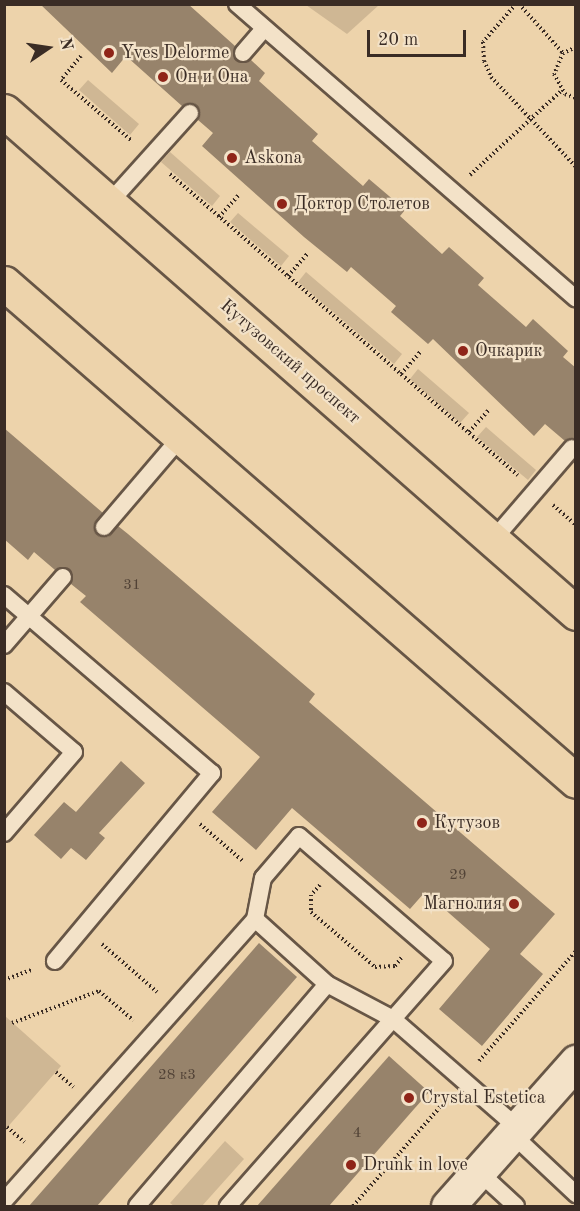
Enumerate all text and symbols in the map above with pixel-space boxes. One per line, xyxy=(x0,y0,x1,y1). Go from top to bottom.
north arrow xyxy=(18,18,78,78)
scale bar xyxy=(370,18,469,56)
text: 20 m xyxy=(378,31,418,49)
text: N xyxy=(56,36,75,52)
place label: Yves Delorme xyxy=(121,42,229,64)
marker: Yves Delorme xyxy=(102,46,116,60)
place label: Он и Она xyxy=(175,66,249,88)
marker: Он и Она xyxy=(156,70,170,84)
place label: Askona xyxy=(244,147,302,169)
marker: Askona xyxy=(225,151,239,165)
place label: Доктор Столетов xyxy=(294,193,430,215)
marker: Доктор Столетов xyxy=(275,197,289,211)
street label: Кутузовский проспект xyxy=(215,295,365,429)
place label: Очкарик xyxy=(475,340,543,362)
marker: Очкарик xyxy=(456,344,470,358)
house number: 31 xyxy=(123,577,141,595)
place label: Кутузов xyxy=(434,812,500,834)
marker: Кутузов xyxy=(415,816,429,830)
house number: 29 xyxy=(449,867,467,885)
place label: Магнолия xyxy=(423,893,502,915)
marker: Магнолия xyxy=(507,897,521,911)
house number: 28 к3 xyxy=(158,1067,196,1085)
place label: Crystal Estetica xyxy=(421,1087,546,1109)
marker: Crystal Estetica xyxy=(402,1091,416,1105)
house number: 4 xyxy=(353,1125,361,1143)
place label: Drunk in love xyxy=(363,1154,468,1176)
marker: Drunk in love xyxy=(344,1158,358,1172)

